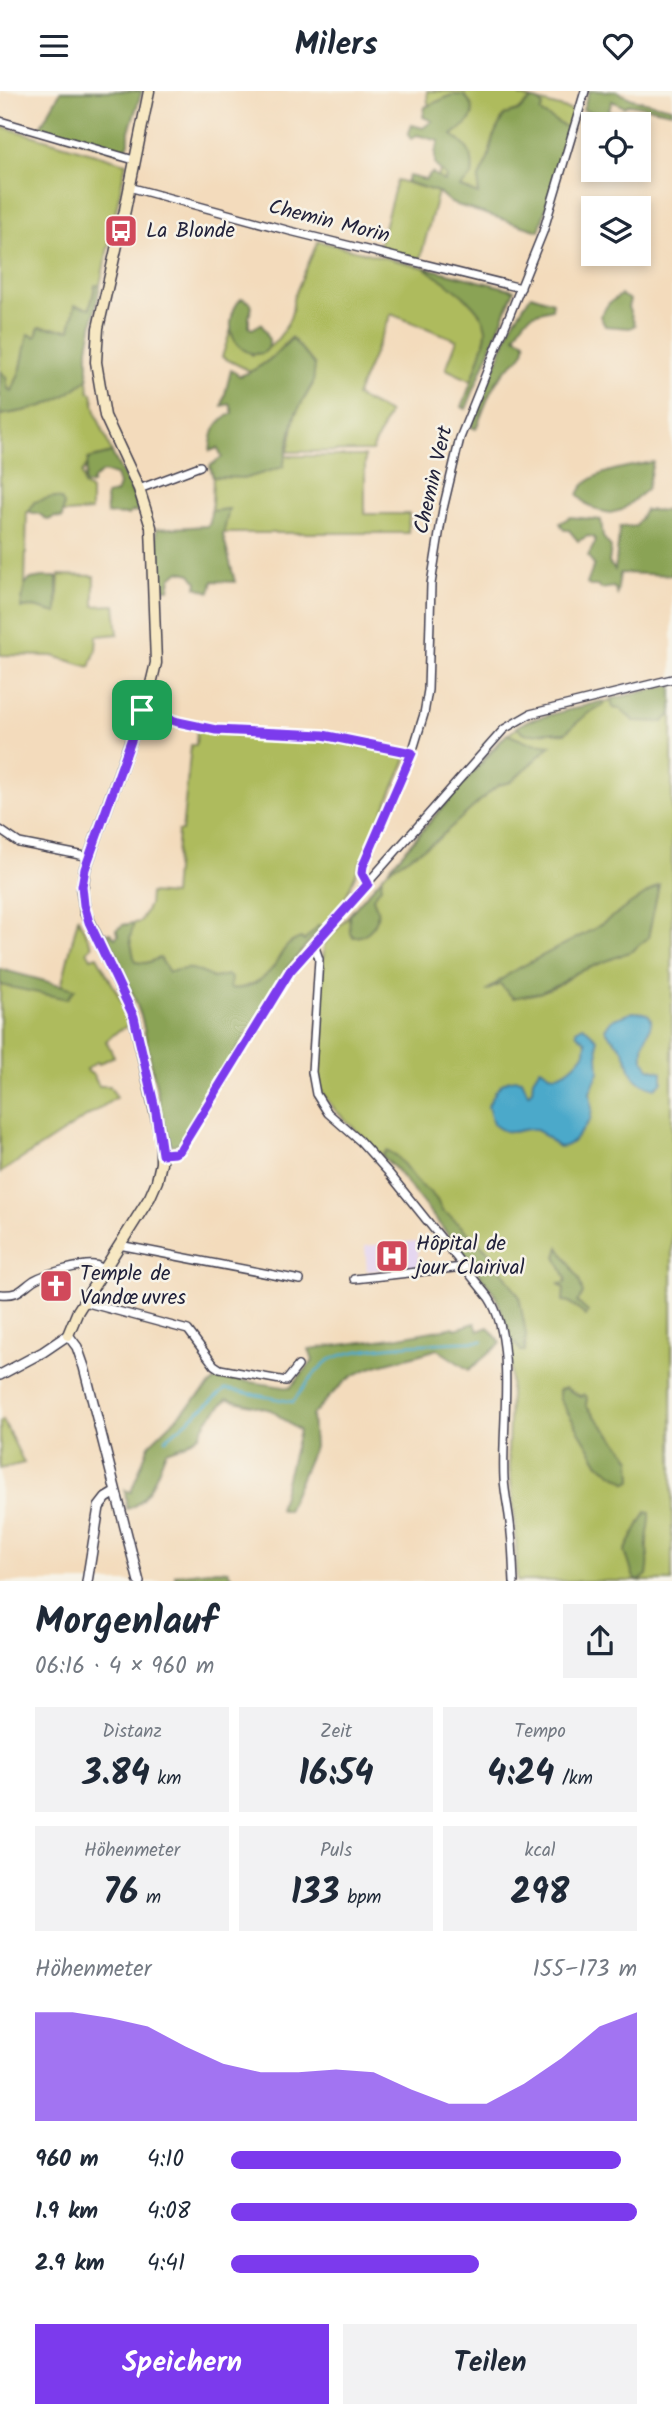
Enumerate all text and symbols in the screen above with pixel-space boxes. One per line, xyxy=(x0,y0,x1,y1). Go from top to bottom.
text: Milers xyxy=(294,20,378,71)
icon: menu xyxy=(35,27,73,65)
icon: heart xyxy=(599,27,637,65)
map controls xyxy=(581,112,651,266)
button: locate xyxy=(581,112,651,182)
street label: Chemin Morin xyxy=(265,191,393,253)
button: layers xyxy=(581,196,651,266)
bus stop icon: La Blonde xyxy=(102,212,140,250)
place label: La Blonde xyxy=(146,215,235,248)
street label: Chemin Vert xyxy=(406,422,463,537)
pin xyxy=(112,680,172,740)
icon: arrive xyxy=(123,691,161,729)
place label: Hôpital de jour Clairival xyxy=(411,1228,525,1285)
hospital icon: Hôpital de jour Clairival xyxy=(373,1237,411,1275)
place label: Temple de Vandœuvres xyxy=(80,1258,186,1315)
church icon: Temple de Vandœuvres xyxy=(37,1267,75,1305)
text: Morgenlauf xyxy=(35,1593,217,1653)
button: share xyxy=(563,1604,637,1678)
text: 06:16 · 4 × 960 m xyxy=(35,1649,214,1685)
text: Distanz xyxy=(102,1717,162,1747)
text: Zeit xyxy=(320,1717,352,1747)
text: Tempo xyxy=(514,1717,566,1747)
text: 3.84 xyxy=(83,1747,150,1803)
text: 16:54 xyxy=(299,1747,373,1803)
text: 4:24 xyxy=(487,1747,554,1803)
text: km xyxy=(150,1764,181,1794)
text: /km xyxy=(554,1764,593,1794)
text: Höhenmeter xyxy=(84,1836,180,1866)
text: Puls xyxy=(320,1836,352,1866)
text: kcal xyxy=(525,1836,555,1866)
text: 76 xyxy=(103,1866,138,1922)
text: 133 xyxy=(291,1866,340,1922)
text: 298 xyxy=(511,1866,569,1922)
text: m xyxy=(138,1883,161,1913)
text: bpm xyxy=(340,1883,381,1913)
text: Höhenmeter xyxy=(35,1952,151,1988)
text: 155–173 m xyxy=(533,1952,637,1988)
text: 960 m xyxy=(35,2142,99,2178)
text: 4:10 xyxy=(147,2142,184,2178)
text: 1.9 km xyxy=(35,2194,98,2230)
text: 4:08 xyxy=(147,2194,191,2230)
text: 2.9 km xyxy=(35,2246,105,2282)
text: 4:41 xyxy=(147,2246,185,2282)
button: Speichern xyxy=(35,2324,329,2404)
button: Teilen xyxy=(343,2324,637,2404)

